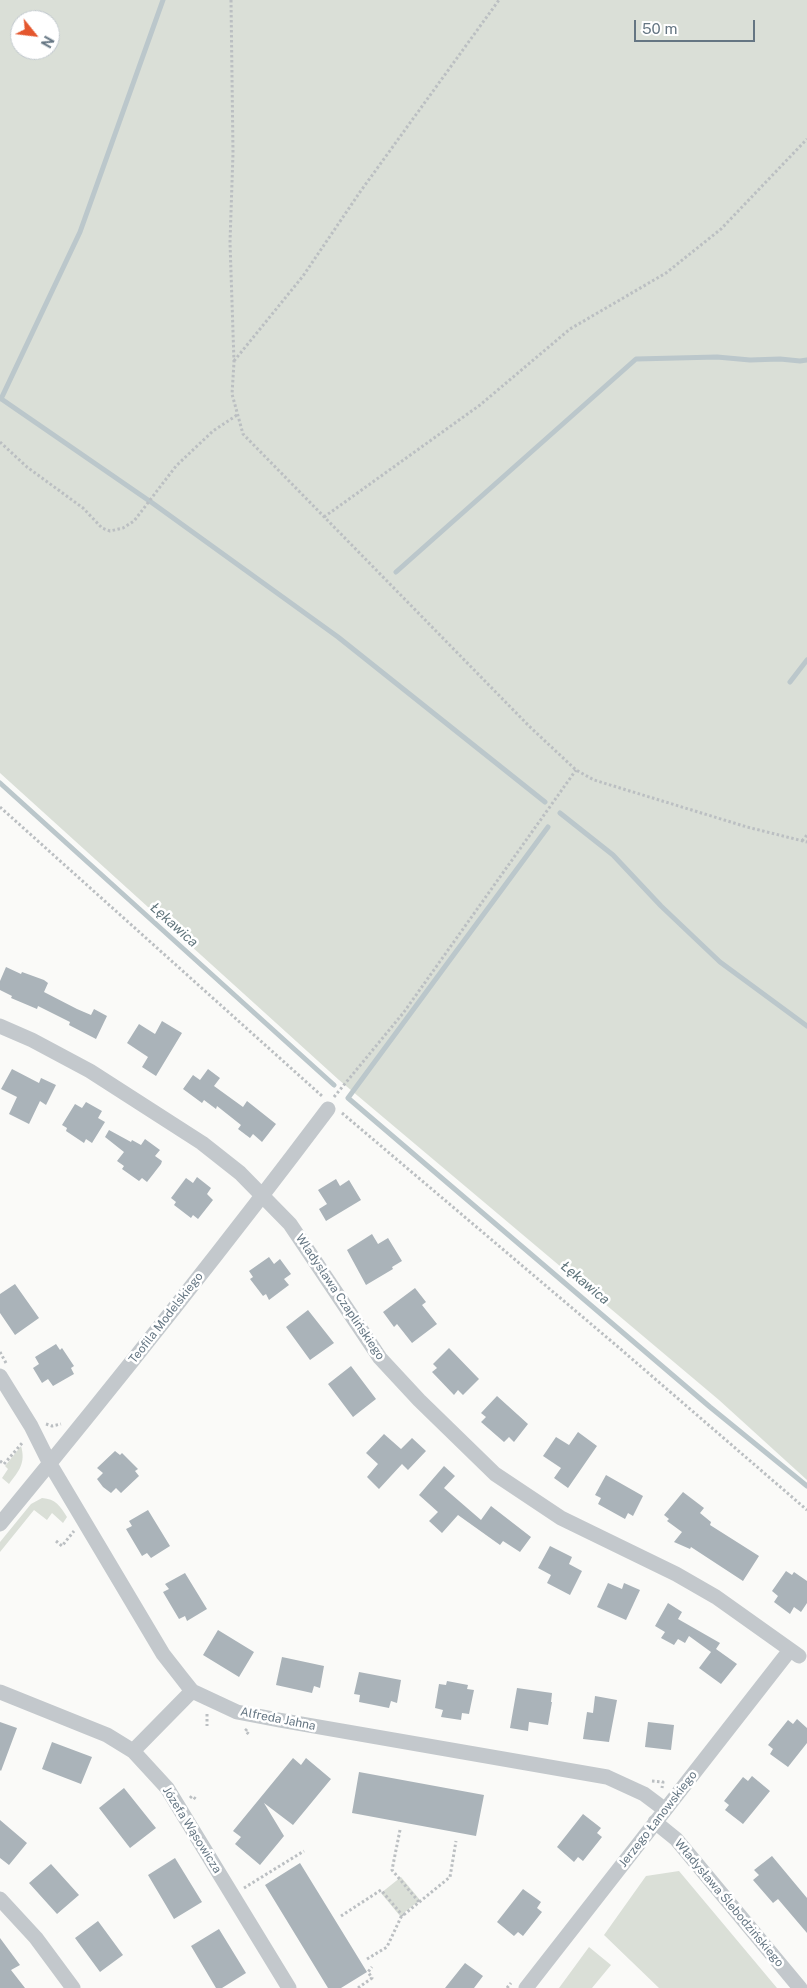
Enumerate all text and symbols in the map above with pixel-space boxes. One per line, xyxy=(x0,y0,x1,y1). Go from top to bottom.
north arrow xyxy=(10,10,60,60)
scale bar xyxy=(637,10,758,42)
text: 50 m xyxy=(642,20,677,37)
text: N xyxy=(38,33,57,50)
water label: Łękawica xyxy=(147,899,201,951)
street label: Władysława Czaplińskiego xyxy=(292,1231,388,1363)
water label: Łękawica xyxy=(557,1258,613,1308)
street label: Teofila Modelskiego xyxy=(126,1269,206,1367)
street label: Alfreda Jahna xyxy=(239,1705,317,1733)
street label: Jerzego Łanowskiego xyxy=(616,1768,700,1870)
street label: Józefa Wąsowicza xyxy=(160,1784,224,1876)
street label: Władysława Ślebodzińskiego xyxy=(671,1836,787,1970)

